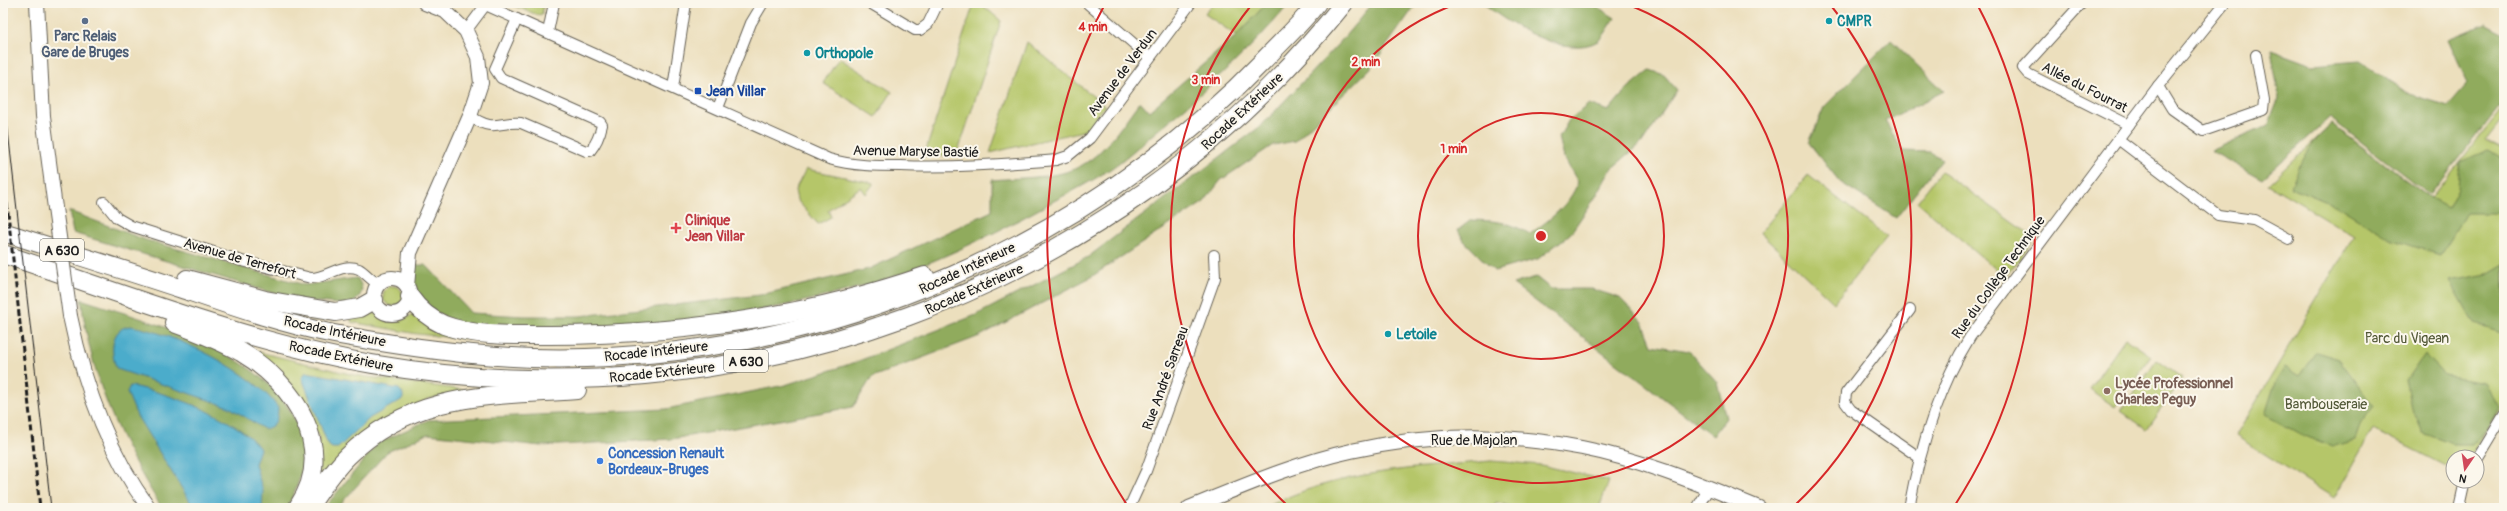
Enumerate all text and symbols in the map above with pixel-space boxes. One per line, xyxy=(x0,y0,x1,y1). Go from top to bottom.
place label: CMPR xyxy=(1837,13,1872,30)
marker: Parc Relais Gare de Bruges xyxy=(80,16,90,26)
marker: CMPR xyxy=(1824,16,1834,26)
text: 4 min xyxy=(1077,20,1108,35)
street label: Avenue de Verdun xyxy=(1084,25,1161,119)
place label: Parc Relais Gare de Bruges xyxy=(41,28,130,61)
place label: Orthopole xyxy=(815,45,874,62)
marker: Orthopole xyxy=(802,48,812,58)
text: 2 min xyxy=(1352,55,1381,70)
street label: Allée du Fourrat xyxy=(2039,59,2131,117)
street label: Rocade Extérieure xyxy=(1198,69,1287,154)
text: 3 min xyxy=(1192,73,1221,88)
place label: Jean Villar xyxy=(706,83,767,100)
marker: Jean Villar xyxy=(693,86,703,96)
street label: Avenue Maryse Bastié xyxy=(853,142,979,161)
text: 1 min xyxy=(1441,142,1468,157)
place label: Clinique Jean Villar xyxy=(685,212,746,245)
street label: Rue du Collège Technique xyxy=(1948,212,2049,342)
marker: Clinique Jean Villar xyxy=(670,222,682,234)
centre of rings xyxy=(1534,229,1548,243)
street label: Avenue de Terrefort xyxy=(182,234,299,283)
road number: A 630 xyxy=(40,239,84,261)
street label: Rocade Intérieure xyxy=(916,239,1018,298)
street label: Rocade Extérieure xyxy=(922,260,1026,319)
street label: Rocade Intérieure xyxy=(282,312,388,351)
street label: Rue André Sarreau xyxy=(1139,324,1192,432)
place label: Letoile xyxy=(1396,326,1438,343)
marker: Letoile xyxy=(1383,329,1393,339)
park label: Parc du Vigean xyxy=(2365,330,2449,347)
street label: Rocade Extérieure xyxy=(287,337,395,376)
street label: Rocade Intérieure xyxy=(603,338,709,365)
road number: A 630 xyxy=(724,350,768,372)
street label: Rocade Extérieure xyxy=(608,358,716,386)
place label: Lycée Professionnel Charles Peguy xyxy=(2115,375,2233,408)
marker: Lycée Professionnel Charles Peguy xyxy=(2102,386,2112,396)
park label: Bambouseraie xyxy=(2285,396,2367,413)
street label: Rue de Majolan xyxy=(1431,432,1517,449)
place label: Concession Renault Bordeaux-Bruges xyxy=(608,445,725,478)
north arrow xyxy=(2445,449,2485,489)
marker: Concession Renault Bordeaux-Bruges xyxy=(595,456,605,466)
text: N xyxy=(2457,471,2468,485)

